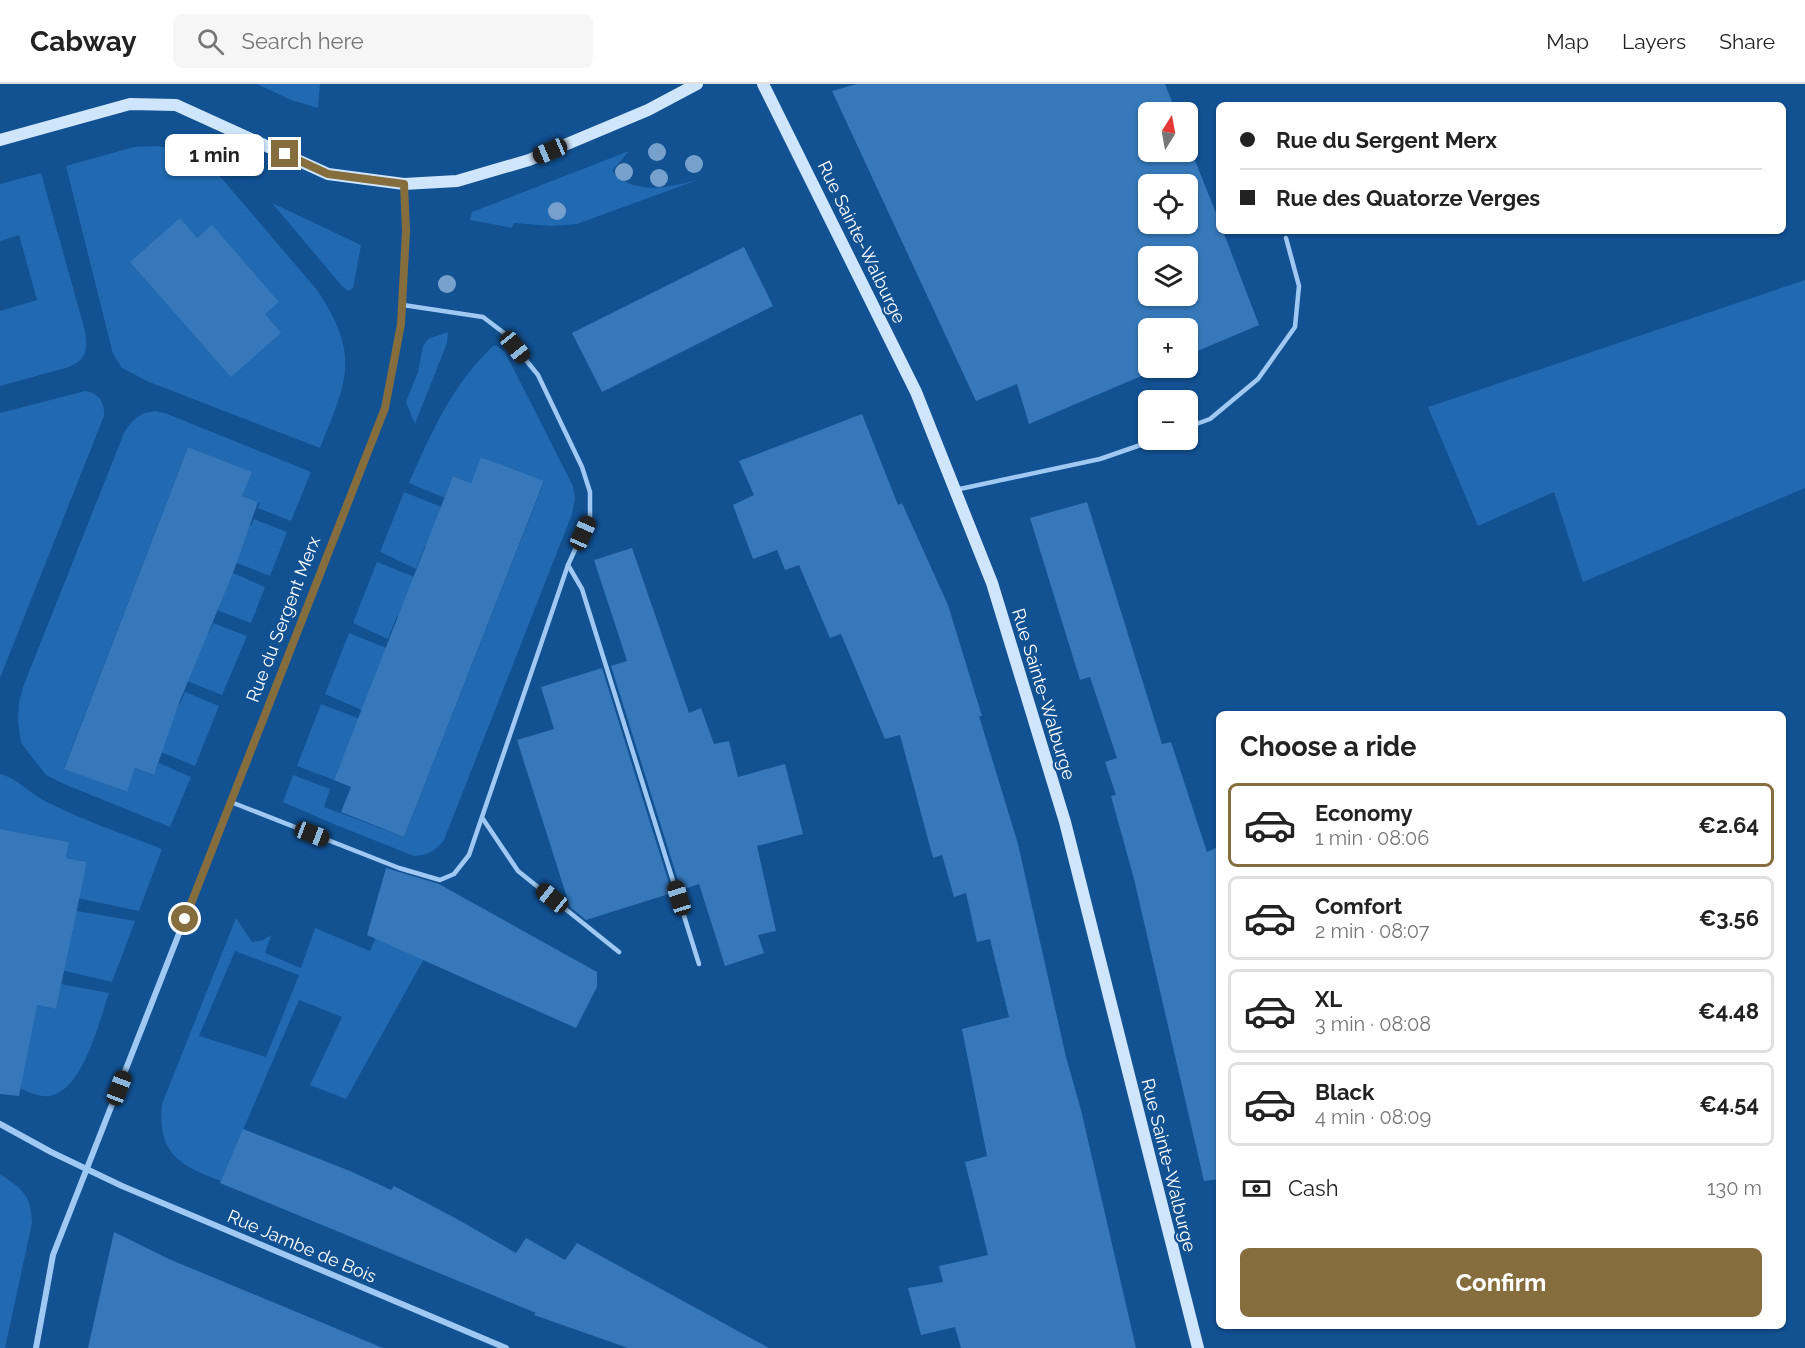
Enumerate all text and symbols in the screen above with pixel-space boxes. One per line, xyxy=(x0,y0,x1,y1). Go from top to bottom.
search box xyxy=(173,14,593,68)
text: Cabway xyxy=(30,25,137,58)
icon: search xyxy=(194,25,227,58)
text: Search here xyxy=(242,28,364,54)
text: Map xyxy=(1546,29,1589,54)
text: Layers xyxy=(1622,29,1686,54)
text: Share xyxy=(1719,29,1775,54)
north arrow xyxy=(1138,102,1198,162)
map controls xyxy=(1138,102,1198,450)
text: Rue du Sergent Merx xyxy=(1276,127,1497,153)
callout: 1 min xyxy=(165,133,264,175)
car xyxy=(530,136,570,166)
route end xyxy=(271,140,298,167)
text: 1 min xyxy=(189,143,240,167)
street label: Rue Sainte-Walburge xyxy=(814,157,911,327)
button: locate xyxy=(1138,174,1198,234)
text: Rue des Quatorze Verges xyxy=(1276,185,1540,211)
button: layers xyxy=(1138,246,1198,306)
button: + xyxy=(1138,318,1198,378)
car xyxy=(497,327,533,367)
button: − xyxy=(1138,390,1198,450)
car xyxy=(567,513,599,553)
street label: Rue du Sergent Merx xyxy=(242,533,324,705)
street label: Rue Sainte-Walburge xyxy=(1008,606,1080,783)
text: Choose a ride xyxy=(1240,731,1416,762)
icon: car xyxy=(1243,798,1297,852)
text: Economy xyxy=(1315,800,1413,826)
text: €2.64 xyxy=(1698,812,1759,838)
car xyxy=(292,819,332,849)
text: 1 min · 08:06 xyxy=(1315,826,1429,850)
car xyxy=(665,878,693,918)
car xyxy=(532,880,572,916)
icon: car xyxy=(1243,891,1297,945)
text: Comfort xyxy=(1315,893,1402,919)
route start xyxy=(171,905,198,932)
text: €3.56 xyxy=(1699,905,1759,931)
text: 2 min · 08:07 xyxy=(1315,919,1430,943)
icon: car xyxy=(1243,984,1297,1038)
text: XL xyxy=(1315,986,1342,1012)
text: €4.48 xyxy=(1698,998,1759,1024)
text: 3 min · 08:08 xyxy=(1315,1012,1431,1036)
car xyxy=(104,1068,134,1108)
street label: Rue Sainte-Walburge xyxy=(1137,1076,1201,1254)
icon: car xyxy=(1243,1077,1297,1131)
text: Black xyxy=(1315,1079,1374,1105)
text: €4.54 xyxy=(1699,1091,1759,1117)
text: 4 min · 08:09 xyxy=(1315,1105,1431,1129)
icon: cash xyxy=(1240,1172,1273,1205)
text: Cash xyxy=(1288,1175,1339,1201)
text: 130 m xyxy=(1707,1176,1762,1200)
street label: Rue Jambe de Bois xyxy=(224,1205,380,1287)
button: Confirm xyxy=(1240,1248,1762,1317)

